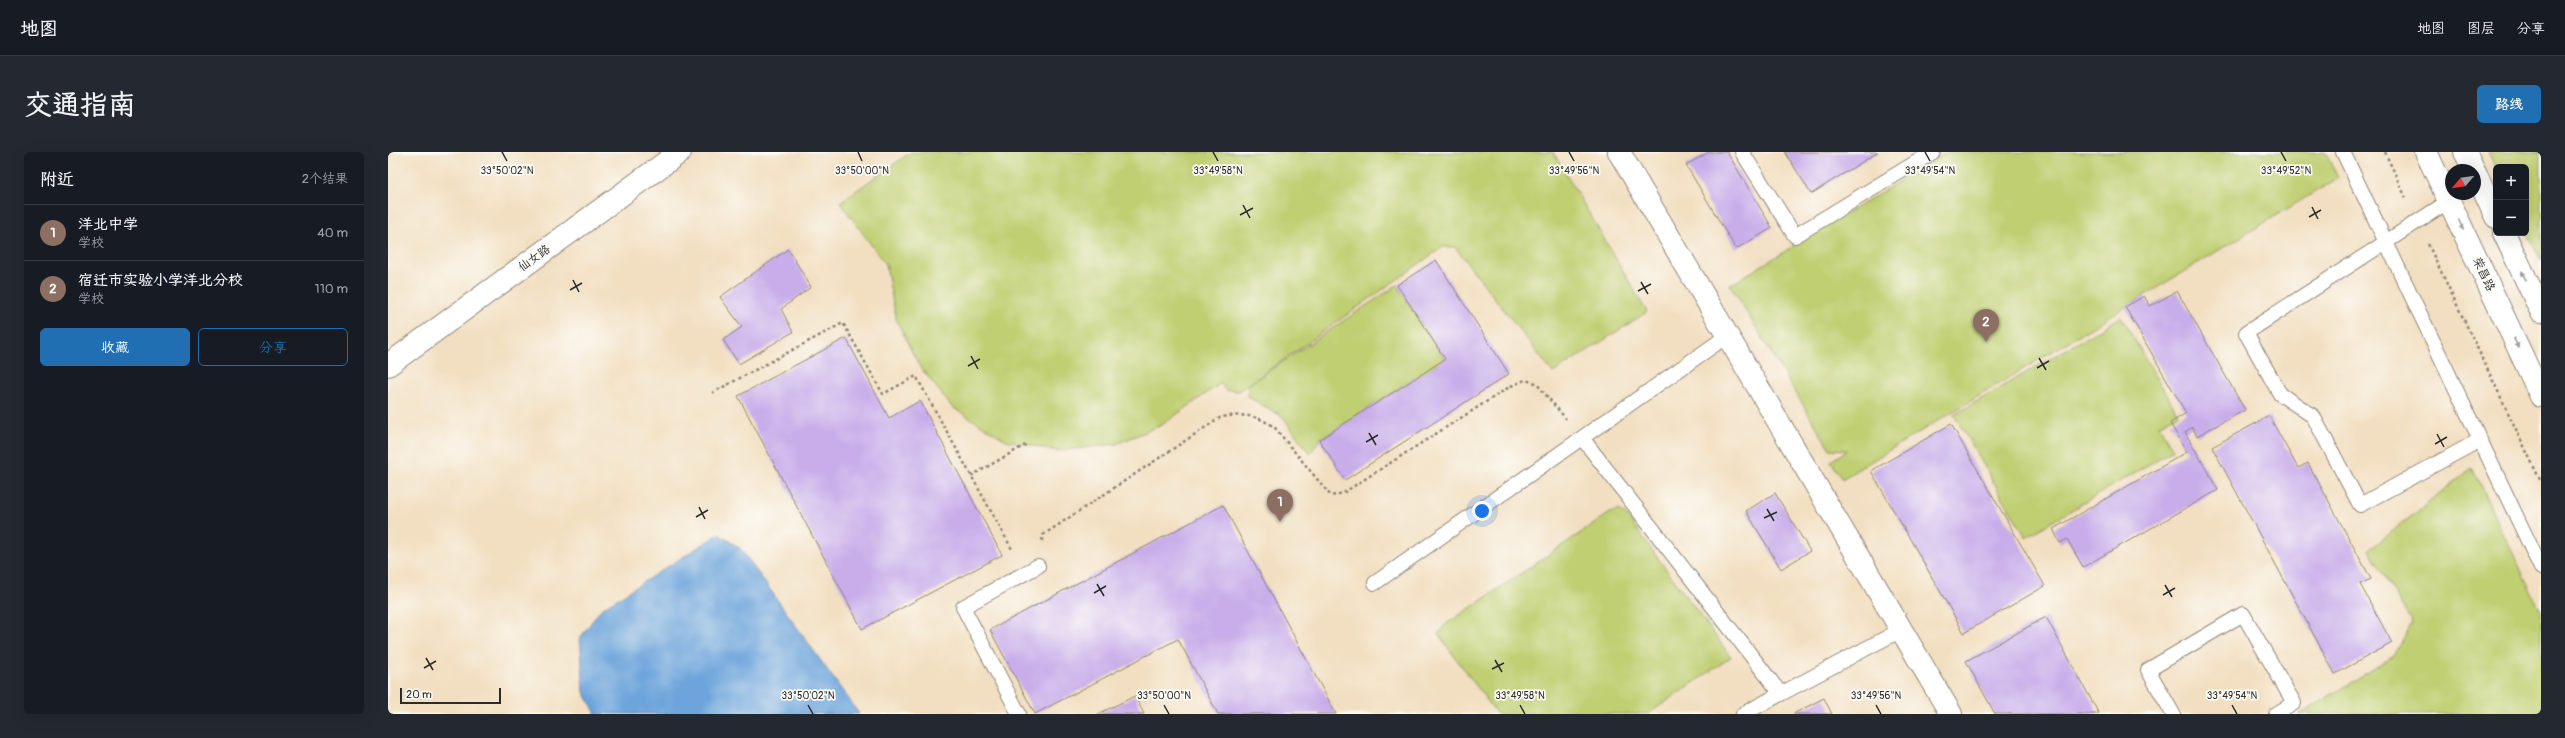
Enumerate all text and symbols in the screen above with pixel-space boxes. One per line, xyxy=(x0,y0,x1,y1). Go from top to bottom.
text: 地图 xyxy=(20,17,58,41)
text: 地图 xyxy=(2417,20,2445,37)
text: 图层 xyxy=(2467,20,2495,37)
text: 分享 xyxy=(2517,20,2545,37)
button: 路线 xyxy=(2477,85,2541,123)
text: 交通指南 xyxy=(24,88,136,123)
north arrow xyxy=(2445,164,2481,200)
map controls xyxy=(2493,164,2529,236)
button: + xyxy=(2493,164,2529,200)
text: 33°50'02"N xyxy=(480,165,534,177)
text: 33°50'00"N xyxy=(835,165,889,177)
text: 33°49'58"N xyxy=(1193,165,1243,177)
text: 33°49'56"N xyxy=(1549,165,1600,177)
text: 33°49'54"N xyxy=(1905,165,1955,177)
text: 33°49'52"N xyxy=(2261,165,2311,177)
text: 附近 xyxy=(40,169,74,190)
text: 2个结果 xyxy=(302,171,348,187)
button: − xyxy=(2493,200,2529,236)
text: 洋北中学 xyxy=(78,215,138,234)
one-way arrow xyxy=(2458,220,2464,231)
text: 1 xyxy=(50,225,56,241)
text: 40 m xyxy=(317,225,348,241)
text: 学校 xyxy=(78,235,104,251)
street label: 仙女路 xyxy=(515,242,553,275)
street label: 荣昌路 xyxy=(2469,255,2498,294)
one-way arrow xyxy=(2521,270,2527,282)
text: 宿迁市实验小学洋北分校 xyxy=(78,271,243,290)
text: 2 xyxy=(49,281,57,297)
text: 110 m xyxy=(315,281,348,297)
text: 学校 xyxy=(78,291,104,307)
pin: 2 xyxy=(1973,309,1999,342)
button: 收藏 xyxy=(40,328,190,366)
button: 分享 xyxy=(198,328,348,366)
one-way arrow xyxy=(2513,337,2519,349)
pin: 1 xyxy=(1267,489,1293,522)
your location xyxy=(1472,501,1492,521)
scale bar xyxy=(400,686,501,705)
text: 20 m xyxy=(406,688,432,701)
text: 33°50'02"N xyxy=(781,690,835,702)
text: 33°50'00"N xyxy=(1137,690,1191,702)
text: 33°49'58"N xyxy=(1495,690,1545,702)
text: 33°49'56"N xyxy=(1851,690,1902,702)
text: 33°49'54"N xyxy=(2207,690,2257,702)

